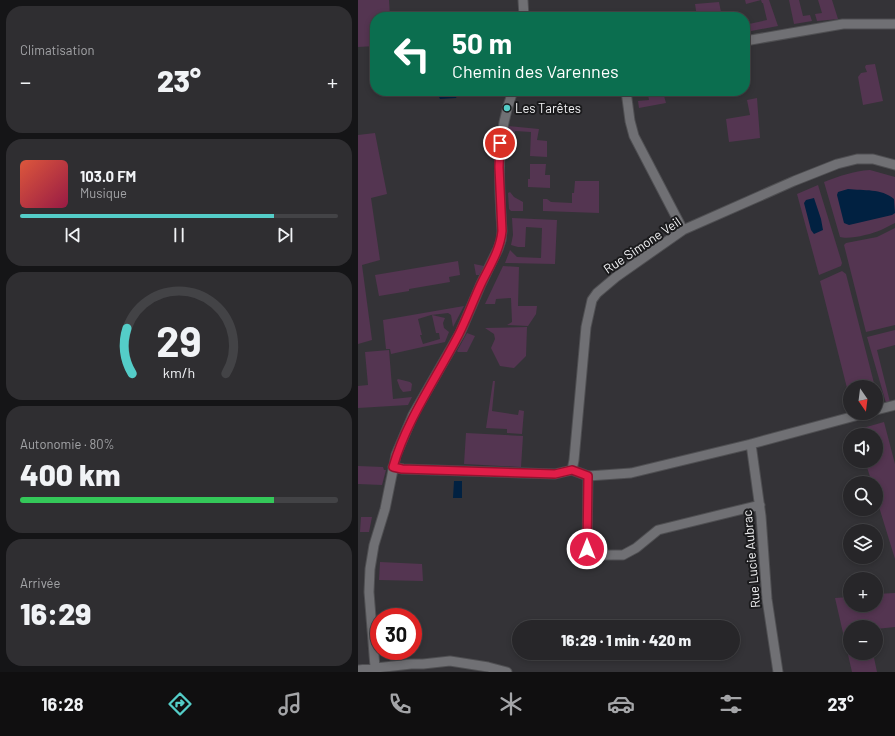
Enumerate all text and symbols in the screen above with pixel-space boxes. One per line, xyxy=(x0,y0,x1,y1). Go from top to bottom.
text: 50 m xyxy=(452,26,512,60)
icon: left xyxy=(386,28,438,80)
text: Climatisation xyxy=(20,42,95,58)
text: Chemin des Varennes xyxy=(452,60,619,82)
text: 23° xyxy=(157,62,201,98)
text: − xyxy=(20,68,31,94)
text: + xyxy=(327,68,338,94)
place label: Les Tarêtes xyxy=(515,100,581,116)
marker: Les Tarêtes xyxy=(502,103,512,113)
pin xyxy=(483,126,517,160)
icon: arrive xyxy=(489,132,511,154)
text: 103.0 FM xyxy=(80,167,136,185)
text: Musique xyxy=(80,185,127,201)
street label: Rue Simone Veil xyxy=(600,213,684,277)
icon: previous xyxy=(62,224,84,246)
icon: pause xyxy=(168,224,190,246)
icon: next xyxy=(274,224,296,246)
text: 29 xyxy=(156,315,202,365)
text: km/h xyxy=(163,364,195,381)
north arrow xyxy=(843,380,883,420)
map controls xyxy=(843,380,883,660)
button: sound xyxy=(843,428,883,468)
text: Autonomie · 80% xyxy=(20,436,115,452)
text: 400 km xyxy=(20,456,121,492)
button: search xyxy=(843,476,883,516)
street label: Rue Lucie Aubrac xyxy=(739,509,763,609)
button: layers xyxy=(843,524,883,564)
position arrow xyxy=(566,528,608,570)
button: + xyxy=(843,572,883,612)
text: Arrivée xyxy=(20,575,60,591)
text: 16:29 xyxy=(20,595,91,631)
speed limit sign: 30 xyxy=(370,608,422,660)
button: − xyxy=(843,620,883,660)
text: 16:29 · 1 min · 420 m xyxy=(561,631,691,649)
icon: directions xyxy=(166,690,194,718)
icon: music xyxy=(276,690,304,718)
icon: phone xyxy=(386,690,414,718)
icon: climate xyxy=(497,690,525,718)
icon: car xyxy=(607,690,635,718)
icon: filters xyxy=(717,690,745,718)
text: 16:28 xyxy=(41,693,84,715)
text: 23° xyxy=(828,693,854,715)

